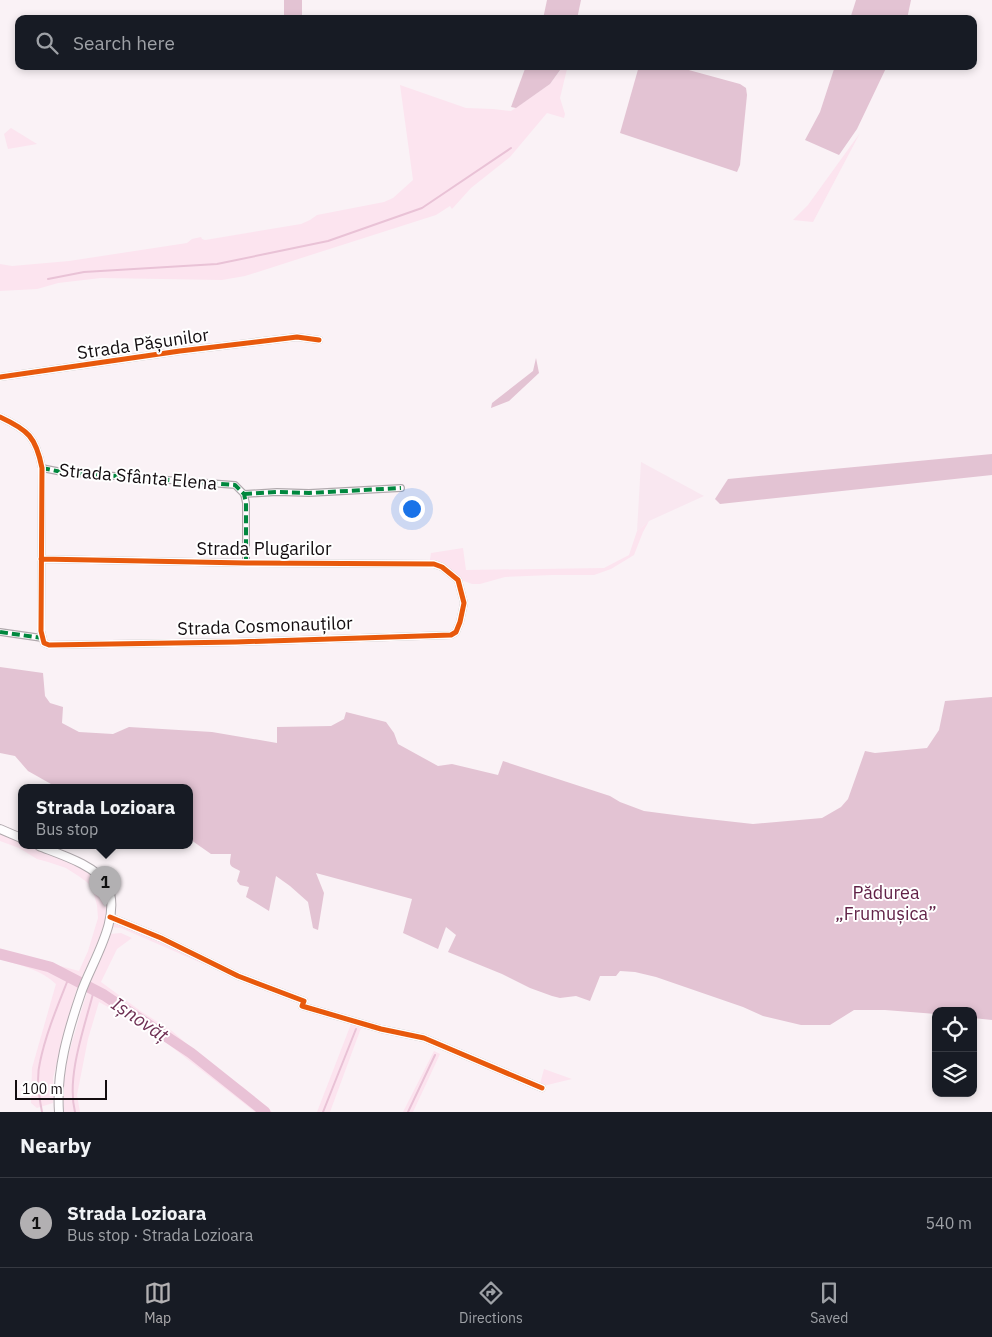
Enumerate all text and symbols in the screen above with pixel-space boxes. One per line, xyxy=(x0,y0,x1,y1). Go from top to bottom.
search box xyxy=(15,15,977,70)
icon: search xyxy=(33,29,61,57)
text: Search here xyxy=(73,31,175,55)
street label: Strada Pășunilor xyxy=(76,323,211,364)
street label: Strada Sfânta Elena xyxy=(58,458,218,495)
your location xyxy=(399,496,425,522)
street label: Strada Plugarilor xyxy=(197,537,332,560)
street label: Strada Cosmonauților xyxy=(177,611,353,640)
popup xyxy=(18,784,193,849)
text: Strada Lozioara xyxy=(36,795,175,819)
text: Bus stop xyxy=(36,819,98,839)
pin: 1 xyxy=(89,866,121,907)
park label: Pădurea „Frumușica” xyxy=(835,881,937,925)
water label: Ișnovăț xyxy=(107,991,174,1047)
map controls xyxy=(932,1007,977,1097)
button: locate xyxy=(932,1007,977,1052)
button: layers xyxy=(932,1052,977,1097)
scale bar xyxy=(15,1077,108,1100)
text: 100 m xyxy=(22,1080,63,1098)
text: Nearby xyxy=(20,1131,91,1159)
text: Strada Lozioara xyxy=(67,1201,207,1225)
text: 1 xyxy=(31,1213,41,1233)
text: 540 m xyxy=(925,1213,972,1233)
text: Bus stop · Strada Lozioara xyxy=(67,1225,253,1245)
tab: Map xyxy=(144,1279,172,1327)
tab: Directions xyxy=(459,1279,523,1327)
tab: Saved xyxy=(810,1279,848,1327)

